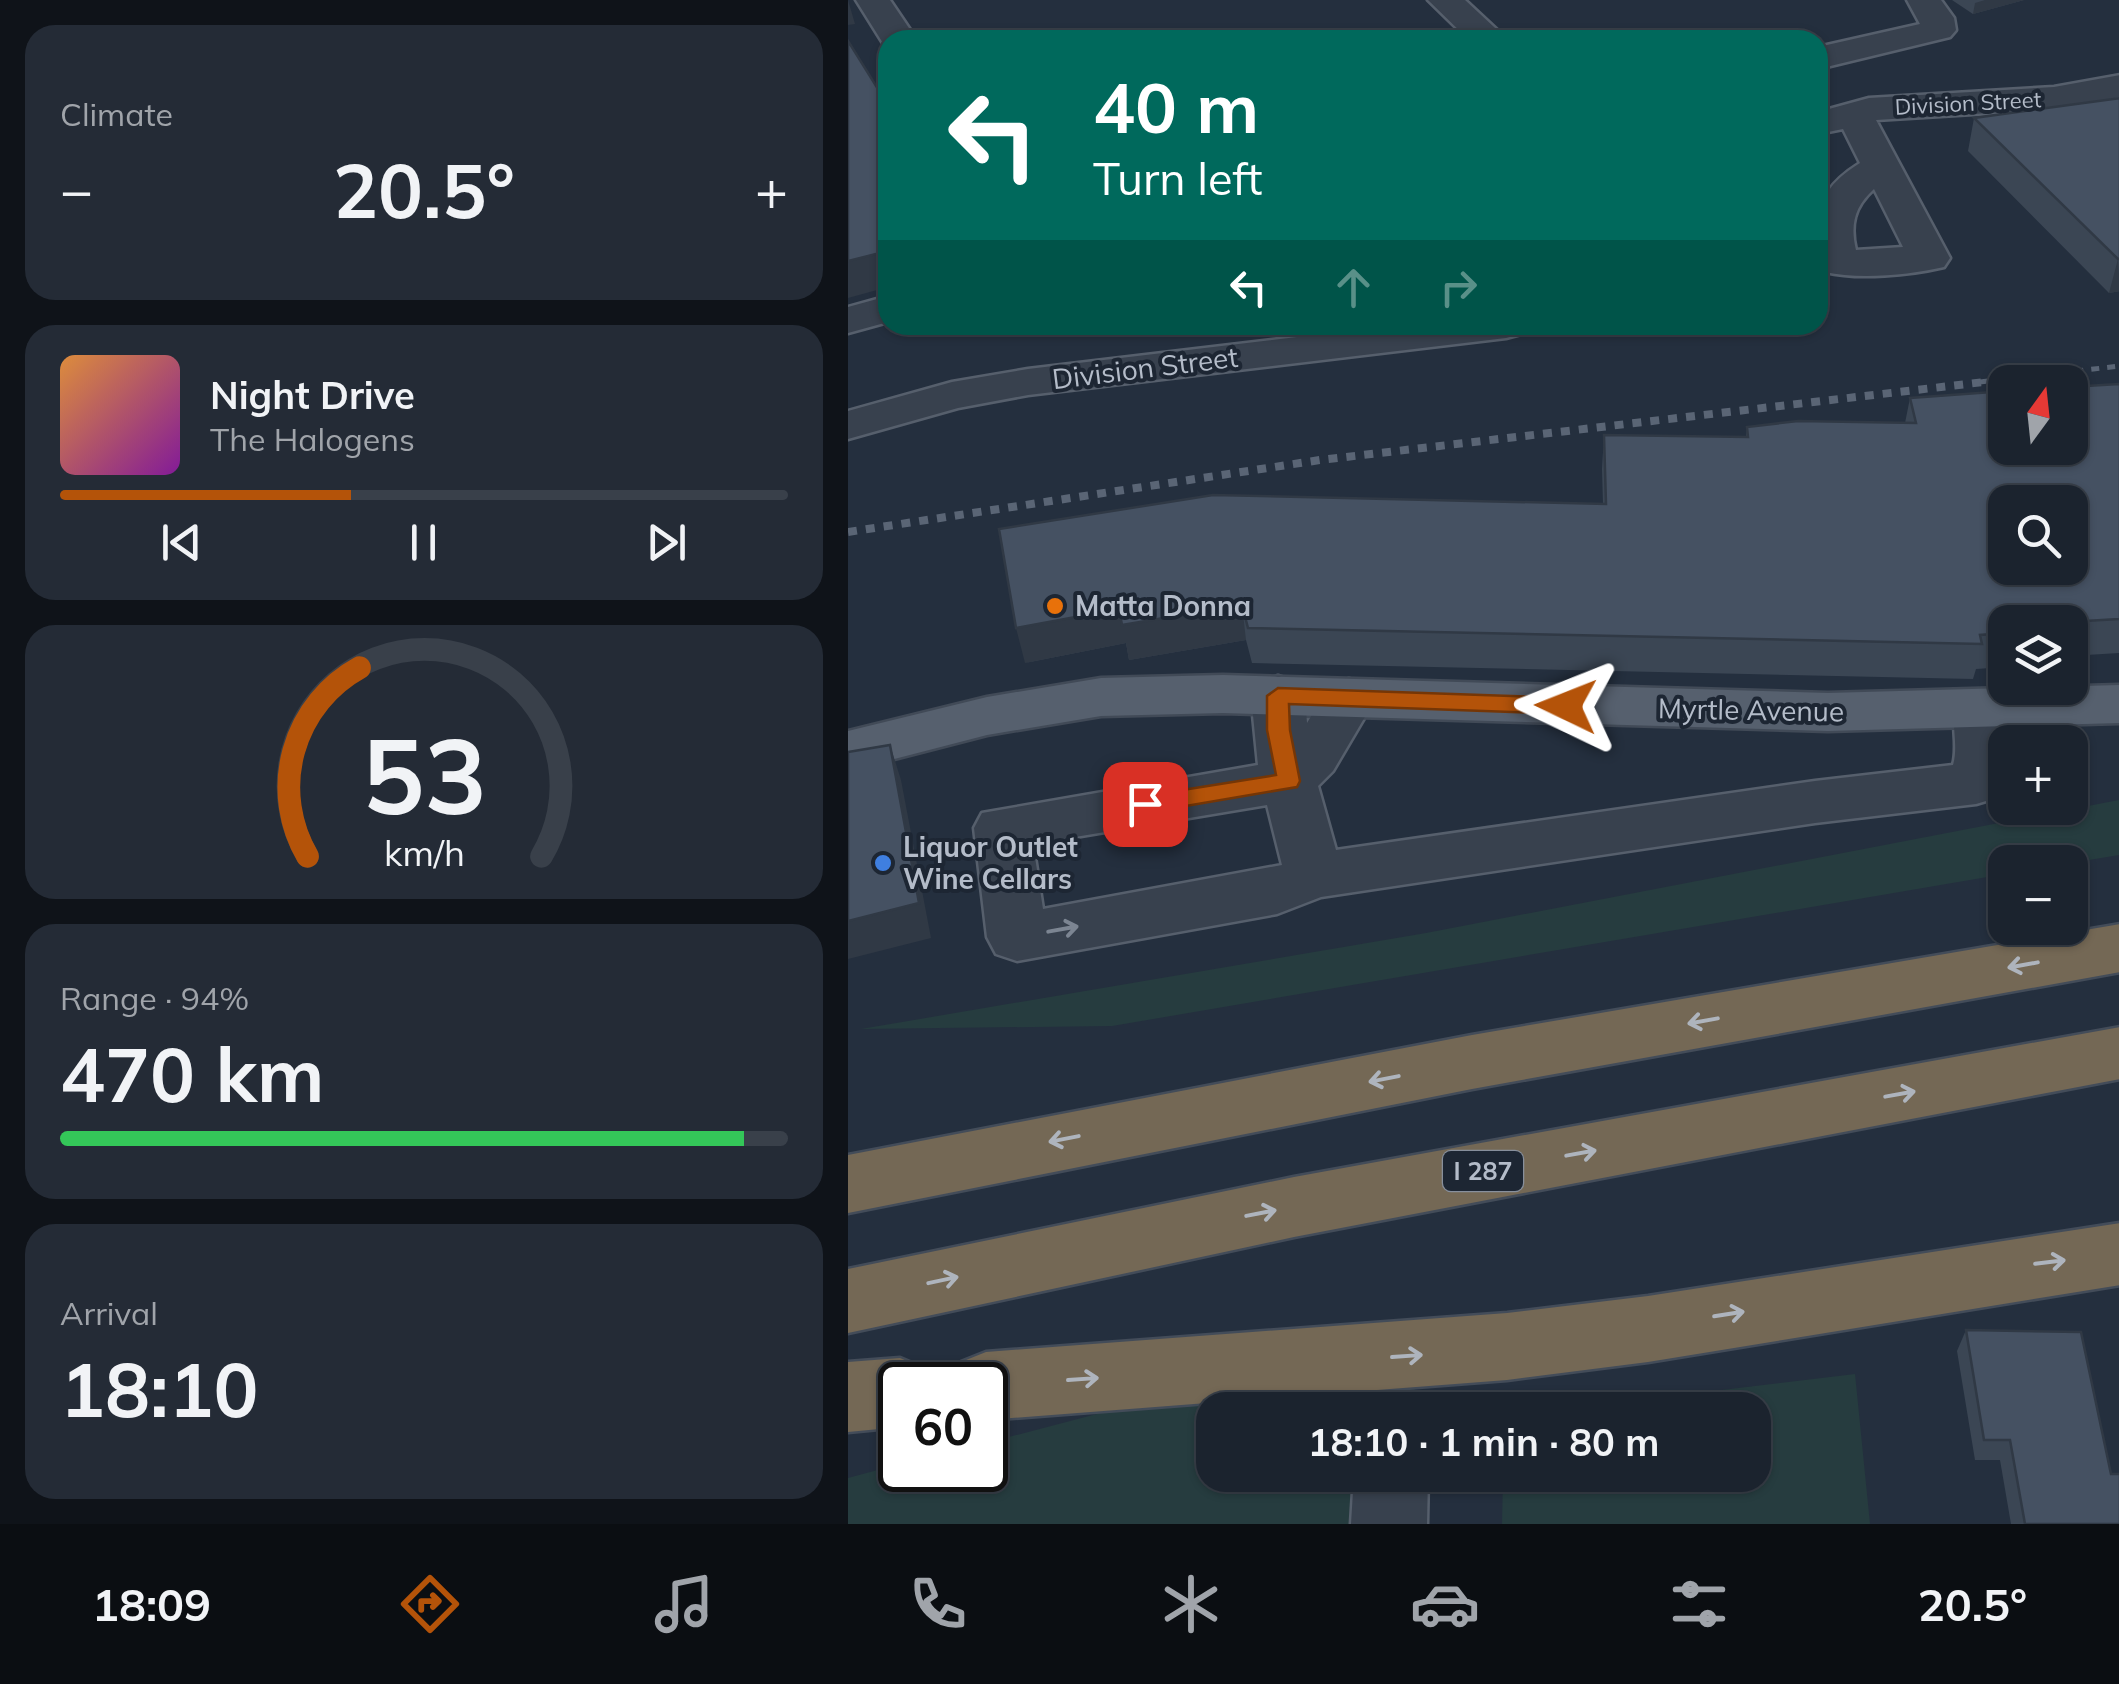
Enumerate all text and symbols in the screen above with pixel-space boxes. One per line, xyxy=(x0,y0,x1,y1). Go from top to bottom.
text: 40 m xyxy=(1093,63,1259,151)
icon: left xyxy=(928,70,1058,200)
street label: Division Street xyxy=(1894,85,2042,121)
text: Climate xyxy=(60,94,173,134)
text: 20.5° xyxy=(333,143,515,237)
text: Turn left xyxy=(1093,150,1262,206)
text: − xyxy=(60,155,93,224)
text: + xyxy=(755,155,788,224)
icon: left xyxy=(1221,260,1276,315)
icon: ahead xyxy=(1326,260,1381,315)
icon: right xyxy=(1431,260,1486,315)
street label: Division Street xyxy=(1050,339,1240,396)
north arrow xyxy=(1988,365,2088,465)
map controls xyxy=(1988,365,2088,945)
text: Night Drive xyxy=(210,371,415,419)
text: The Halogens xyxy=(210,419,415,459)
button: search xyxy=(1988,485,2088,585)
icon: previous xyxy=(154,515,209,570)
icon: pause xyxy=(396,515,451,570)
icon: next xyxy=(639,515,694,570)
place label: Matta Donna xyxy=(1075,588,1251,623)
marker: Matta Donna xyxy=(1044,595,1066,617)
button: layers xyxy=(1988,605,2088,705)
position arrow xyxy=(1514,654,1618,758)
street label: Myrtle Avenue xyxy=(1658,690,1844,729)
text: 53 xyxy=(362,709,486,840)
button: + xyxy=(1988,725,2088,825)
pin xyxy=(1103,762,1188,847)
icon: arrive xyxy=(1118,777,1173,832)
place label: Liquor Outlet Wine Cellars xyxy=(903,829,1078,896)
text: km/h xyxy=(384,830,464,875)
button: − xyxy=(1988,845,2088,945)
marker: Liquor Outlet Wine Cellars xyxy=(872,852,894,874)
one-way arrow xyxy=(1046,919,1079,938)
one-way arrow xyxy=(2008,956,2040,975)
text: Range · 94% xyxy=(60,978,249,1018)
one-way arrow xyxy=(1688,1013,1720,1032)
text: 470 km xyxy=(60,1027,324,1121)
one-way arrow xyxy=(1368,1070,1400,1089)
one-way arrow xyxy=(1883,1083,1915,1102)
one-way arrow xyxy=(1049,1131,1081,1150)
one-way arrow xyxy=(1564,1143,1596,1162)
road number: I 287 xyxy=(1443,1151,1523,1191)
one-way arrow xyxy=(1244,1203,1276,1222)
one-way arrow xyxy=(2033,1252,2066,1271)
one-way arrow xyxy=(926,1269,958,1288)
text: Arrival xyxy=(60,1293,158,1333)
one-way arrow xyxy=(1712,1305,1745,1323)
text: 18:10 xyxy=(60,1342,259,1436)
one-way arrow xyxy=(1390,1346,1422,1365)
speed limit sign: 60 xyxy=(878,1362,1008,1492)
one-way arrow xyxy=(1066,1369,1098,1388)
text: 18:10 · 1 min · 80 m xyxy=(1308,1418,1659,1466)
icon: directions xyxy=(395,1569,465,1639)
icon: music xyxy=(649,1569,719,1639)
icon: phone xyxy=(903,1569,973,1639)
icon: climate xyxy=(1156,1569,1226,1639)
icon: car xyxy=(1410,1569,1480,1639)
icon: filters xyxy=(1664,1569,1734,1639)
text: 18:09 xyxy=(92,1576,211,1632)
text: 20.5° xyxy=(1918,1576,2027,1632)

